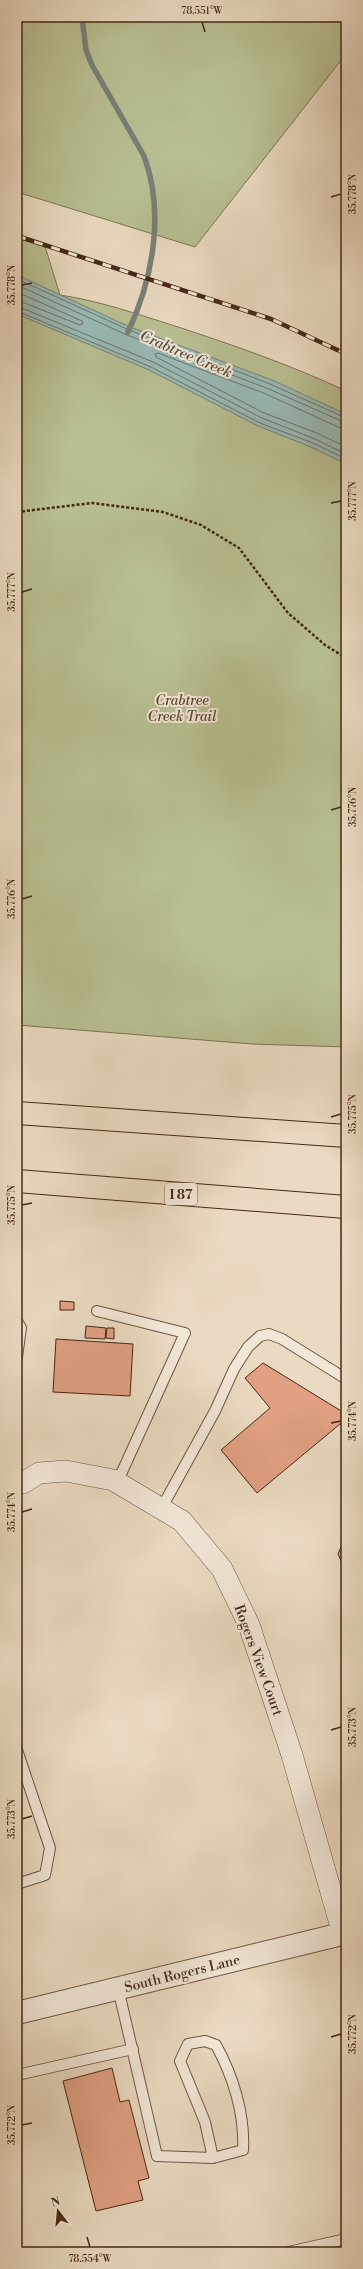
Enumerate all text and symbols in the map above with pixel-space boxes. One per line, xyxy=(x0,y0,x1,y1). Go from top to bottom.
text: 78.551°W xyxy=(181,5,224,17)
text: 35.778°N xyxy=(347,173,359,214)
text: 35.778°N xyxy=(6,264,18,305)
water label: Crabtree Creek xyxy=(137,326,235,383)
text: 35.777°N xyxy=(347,481,359,521)
text: 35.777°N xyxy=(6,572,18,612)
park label: Crabtree Creek Trail xyxy=(148,692,217,726)
text: 35.776°N xyxy=(347,786,359,827)
text: 35.776°N xyxy=(6,878,18,919)
text: 35.775°N xyxy=(347,1094,359,1134)
road number: I 87 xyxy=(165,1183,197,1205)
text: 35.775°N xyxy=(6,1185,18,1225)
text: 35.774°N xyxy=(347,1401,359,1441)
text: 35.774°N xyxy=(6,1492,18,1532)
street label: Rogers View Court xyxy=(230,1602,287,1718)
text: 35.773°N xyxy=(347,1707,359,1747)
text: 35.773°N xyxy=(6,1799,18,1839)
street label: South Rogers Lane xyxy=(122,1951,242,1997)
text: 35.772°N xyxy=(347,2013,359,2054)
text: 35.772°N xyxy=(6,2104,18,2145)
north arrow xyxy=(38,2191,78,2231)
text: N xyxy=(49,2194,62,2210)
text: 78.554°W xyxy=(68,2253,112,2265)

